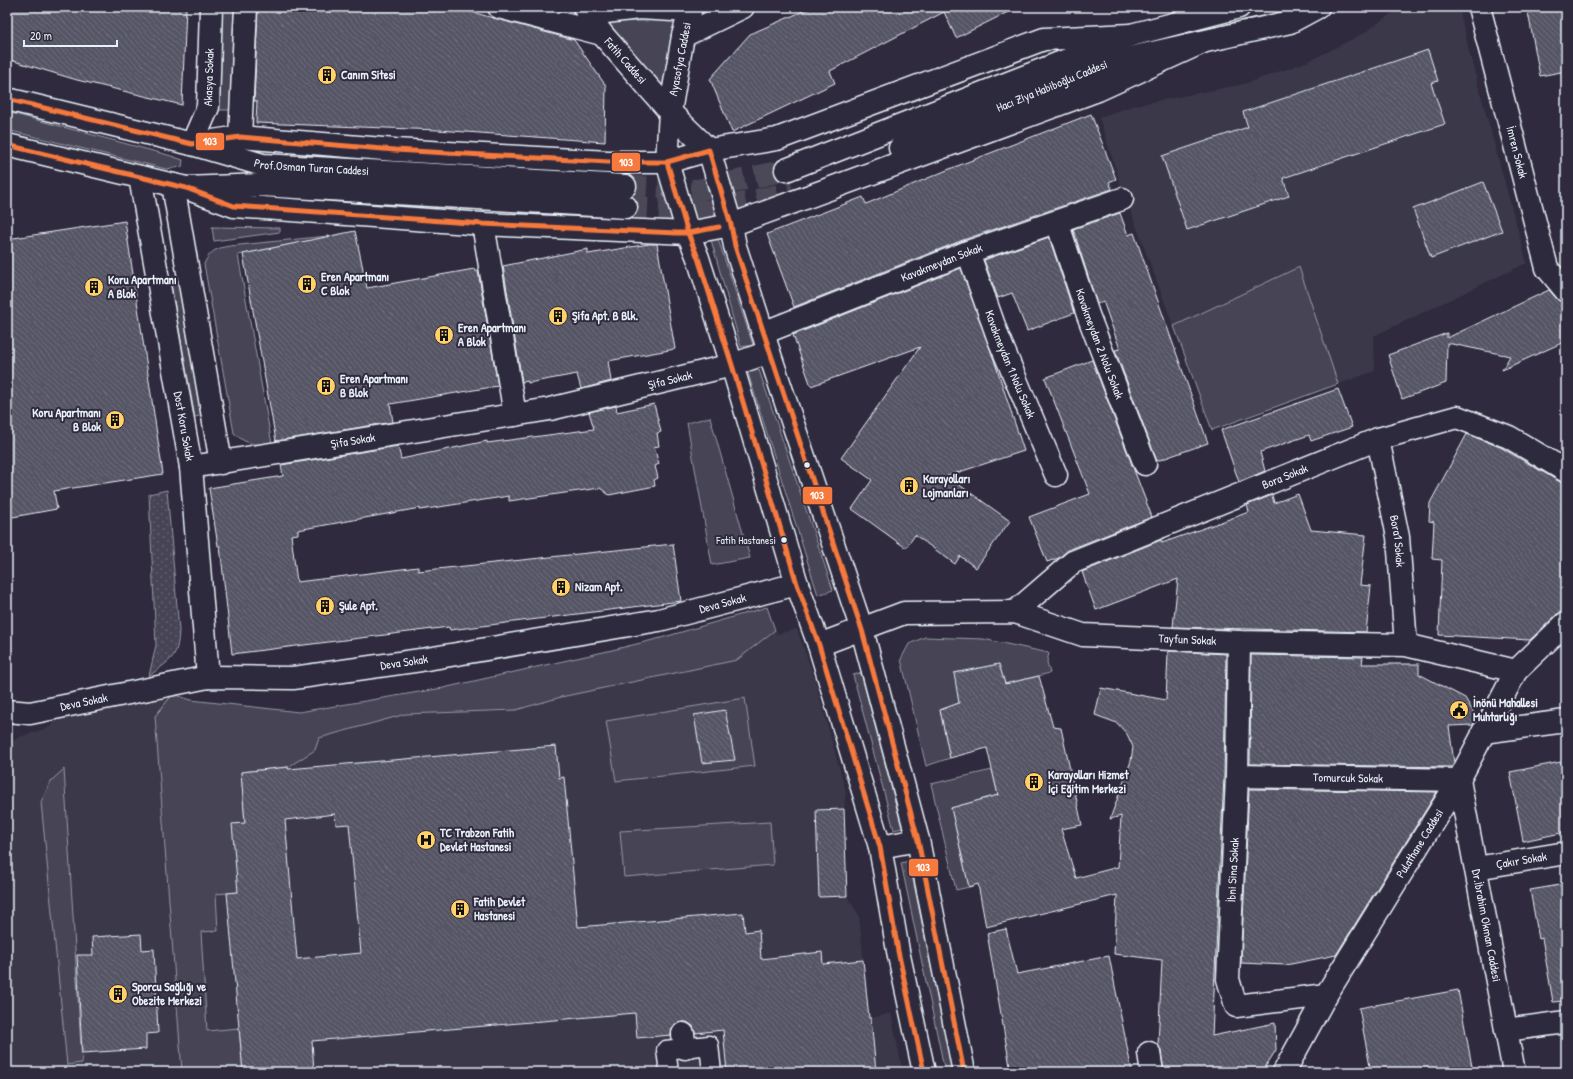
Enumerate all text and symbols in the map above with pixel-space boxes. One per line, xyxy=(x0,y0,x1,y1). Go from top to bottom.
street label: Ayasofya Caddesi xyxy=(664,21,695,97)
scale bar xyxy=(24,22,117,48)
text: 20 m xyxy=(30,27,52,44)
street label: Fatih Caddesi xyxy=(600,33,651,87)
street label: Akasya Sokak xyxy=(199,48,218,106)
street label: Hacı Ziya Habiboğlu Caddesi xyxy=(994,55,1110,116)
building icon: Canım Sitesi xyxy=(316,64,338,86)
place label: Canım Sitesi xyxy=(341,66,396,83)
street label: İmren Sokak xyxy=(1502,124,1532,180)
line badge: 103 xyxy=(195,132,225,151)
text: 103 xyxy=(203,134,217,148)
line badge: 103 xyxy=(611,152,641,172)
street label: Prof.Osman Turan Caddesi xyxy=(252,154,370,179)
text: 103 xyxy=(619,155,633,169)
street label: Kavakmeydan Sokak xyxy=(898,239,984,286)
place label: Eren Apartmanı C Blok xyxy=(321,268,390,299)
place label: Koru Apartmanı A Blok xyxy=(108,271,177,302)
building icon: Eren Apartmanı C Blok xyxy=(296,273,318,295)
building icon: Koru Apartmanı A Blok xyxy=(83,276,105,298)
street label: Kavakmeydan 2 Nolu Sokak xyxy=(1072,286,1128,401)
building icon: Şifa Apt. B Blk. xyxy=(547,305,569,327)
place label: Şifa Apt. B Blk. xyxy=(572,307,639,325)
street label: Kavakmeydan 1 Nolu Sokak xyxy=(981,308,1040,421)
place label: Eren Apartmanı A Blok xyxy=(458,319,527,350)
building icon: Eren Apartmanı A Blok xyxy=(433,324,455,346)
street label: Şifa Sokak xyxy=(646,366,694,393)
place label: Eren Apartmanı B Blok xyxy=(340,370,409,401)
building icon: Eren Apartmanı B Blok xyxy=(315,375,337,397)
street label: Dost Koru Sokak xyxy=(170,390,199,462)
place label: Koru Apartmanı B Blok xyxy=(32,404,101,435)
building icon: Koru Apartmanı B Blok xyxy=(104,409,126,431)
street label: Şifa Sokak xyxy=(329,428,376,452)
street label: Bora Sokak xyxy=(1259,459,1310,493)
unlabelled marker xyxy=(802,460,812,470)
place label: Karayolları Lojmanları xyxy=(923,470,971,501)
building icon: Karayolları Lojmanları xyxy=(898,475,920,497)
line badge: 103 xyxy=(802,486,833,505)
text: 103 xyxy=(810,488,824,502)
street label: Bora1 Sokak xyxy=(1386,513,1409,568)
place label: Fatih Hastanesi xyxy=(715,533,776,547)
marker: Fatih Hastanesi xyxy=(779,535,789,545)
building icon: Nizam Apt. xyxy=(550,576,572,598)
place label: Nizam Apt. xyxy=(575,578,623,596)
street label: Deva Sokak xyxy=(697,589,748,617)
building icon: Şule Apt. xyxy=(314,595,336,617)
place label: Şule Apt. xyxy=(339,597,378,615)
street label: Tayfun Sokak xyxy=(1158,629,1217,649)
street label: Deva Sokak xyxy=(379,650,429,674)
street label: Deva Sokak xyxy=(59,689,109,715)
place label: İnönü Mahallesi Muhtarlığı xyxy=(1473,694,1538,726)
public building icon: İnönü Mahallesi Muhtarlığı xyxy=(1448,699,1470,721)
place label: Karayolları Hizmet İçi Eğitim Merkezi xyxy=(1048,766,1130,798)
street label: Tomurcuk Sokak xyxy=(1313,768,1383,787)
building icon: Karayolları Hizmet İçi Eğitim Merkezi xyxy=(1023,771,1045,793)
street label: Pulathane Caddesi xyxy=(1392,805,1447,881)
place label: TC Trabzon Fatih Devlet Hastanesi xyxy=(439,824,515,855)
hospital icon: TC Trabzon Fatih Devlet Hastanesi xyxy=(415,829,437,851)
street label: İbni Sina Sokak xyxy=(1222,837,1243,903)
street label: Çakır Sokak xyxy=(1495,847,1548,873)
line badge: 103 xyxy=(908,858,939,877)
text: 103 xyxy=(916,860,930,874)
street label: Dr.İbrahim Okman Caddesi xyxy=(1468,868,1506,983)
place label: Fatih Devlet Hastanesi xyxy=(473,893,526,924)
building icon: Fatih Devlet Hastanesi xyxy=(449,898,471,920)
place label: Sporcu Sağlığı ve Obezite Merkezi xyxy=(132,978,206,1009)
building icon: Sporcu Sağlığı ve Obezite Merkezi xyxy=(107,983,129,1005)

